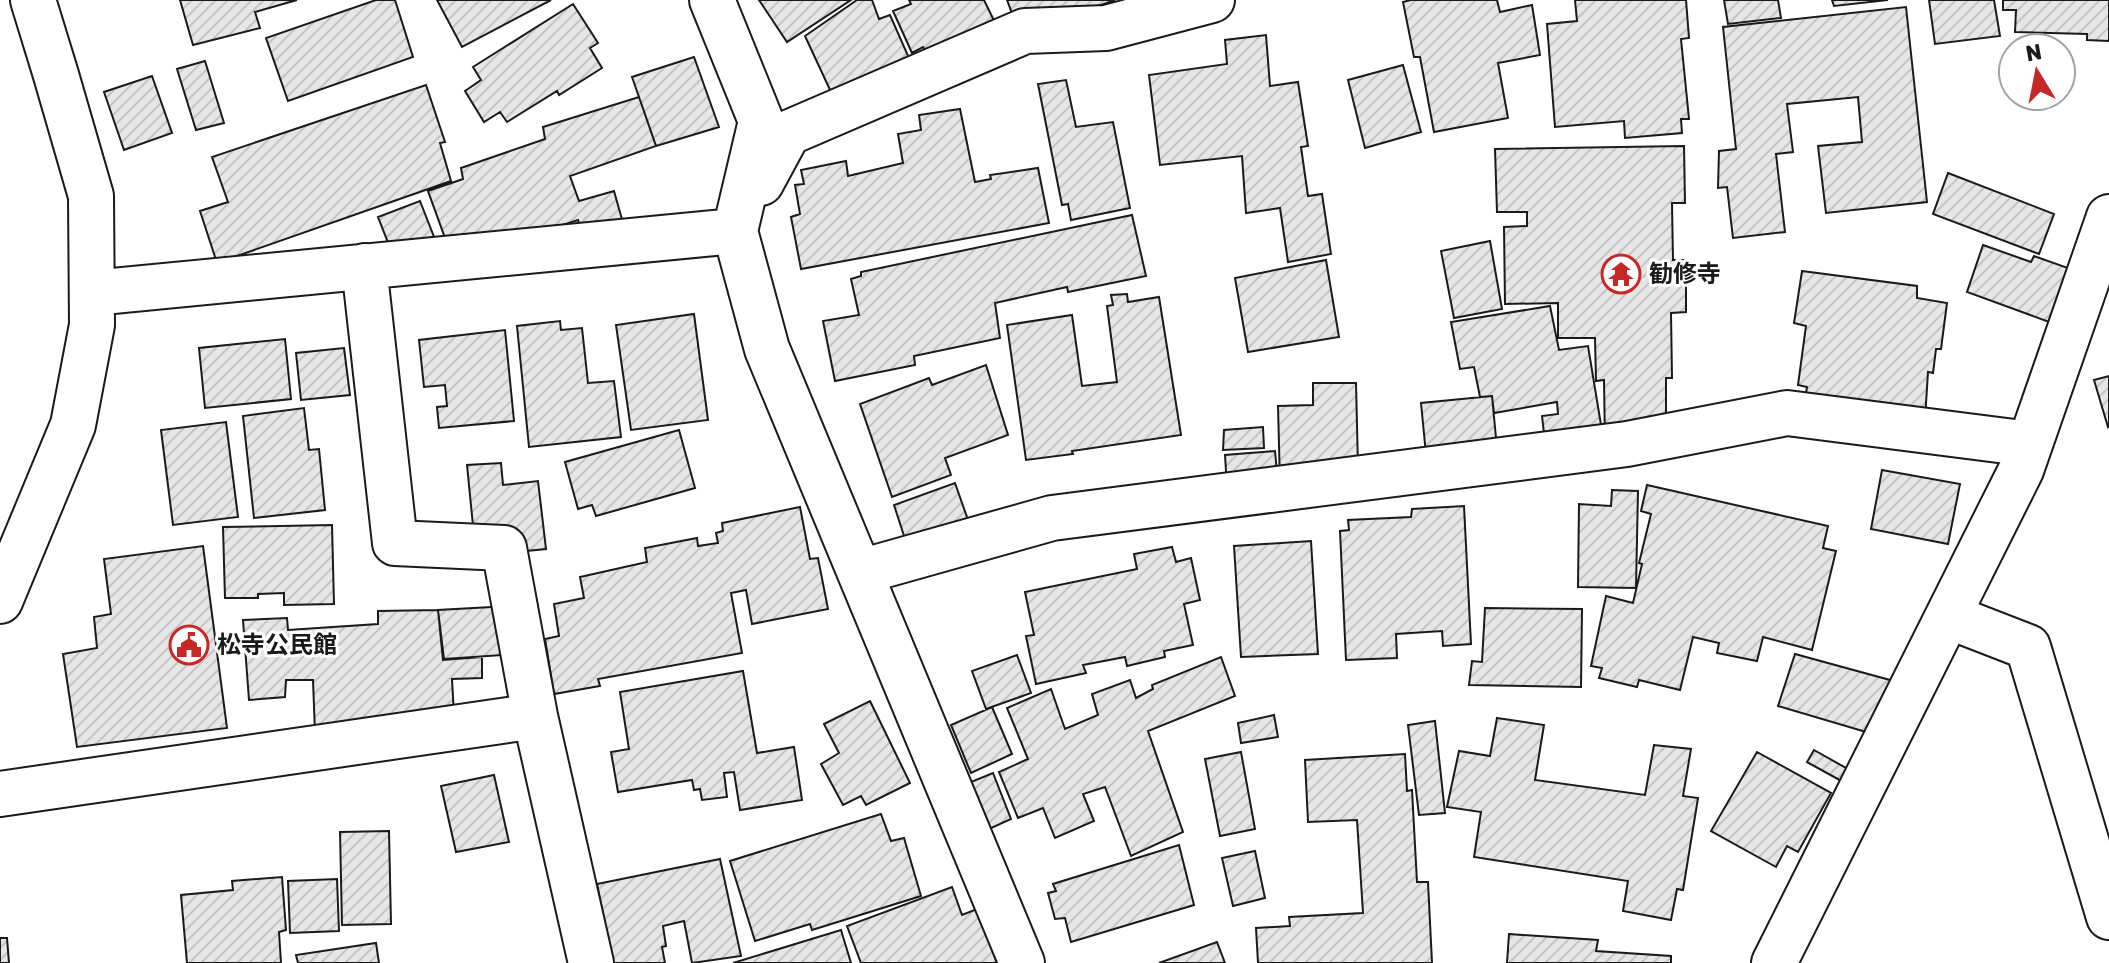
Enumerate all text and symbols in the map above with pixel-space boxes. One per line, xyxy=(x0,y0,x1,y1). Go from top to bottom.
north arrow xyxy=(1997,32,2077,112)
text: N xyxy=(2023,38,2044,67)
temple icon: 勧修寺 xyxy=(1600,253,1642,295)
place label: 勧修寺 xyxy=(1649,260,1721,288)
public building icon: 松寺公民館 xyxy=(168,624,210,666)
place label: 松寺公民館 xyxy=(217,631,337,659)

